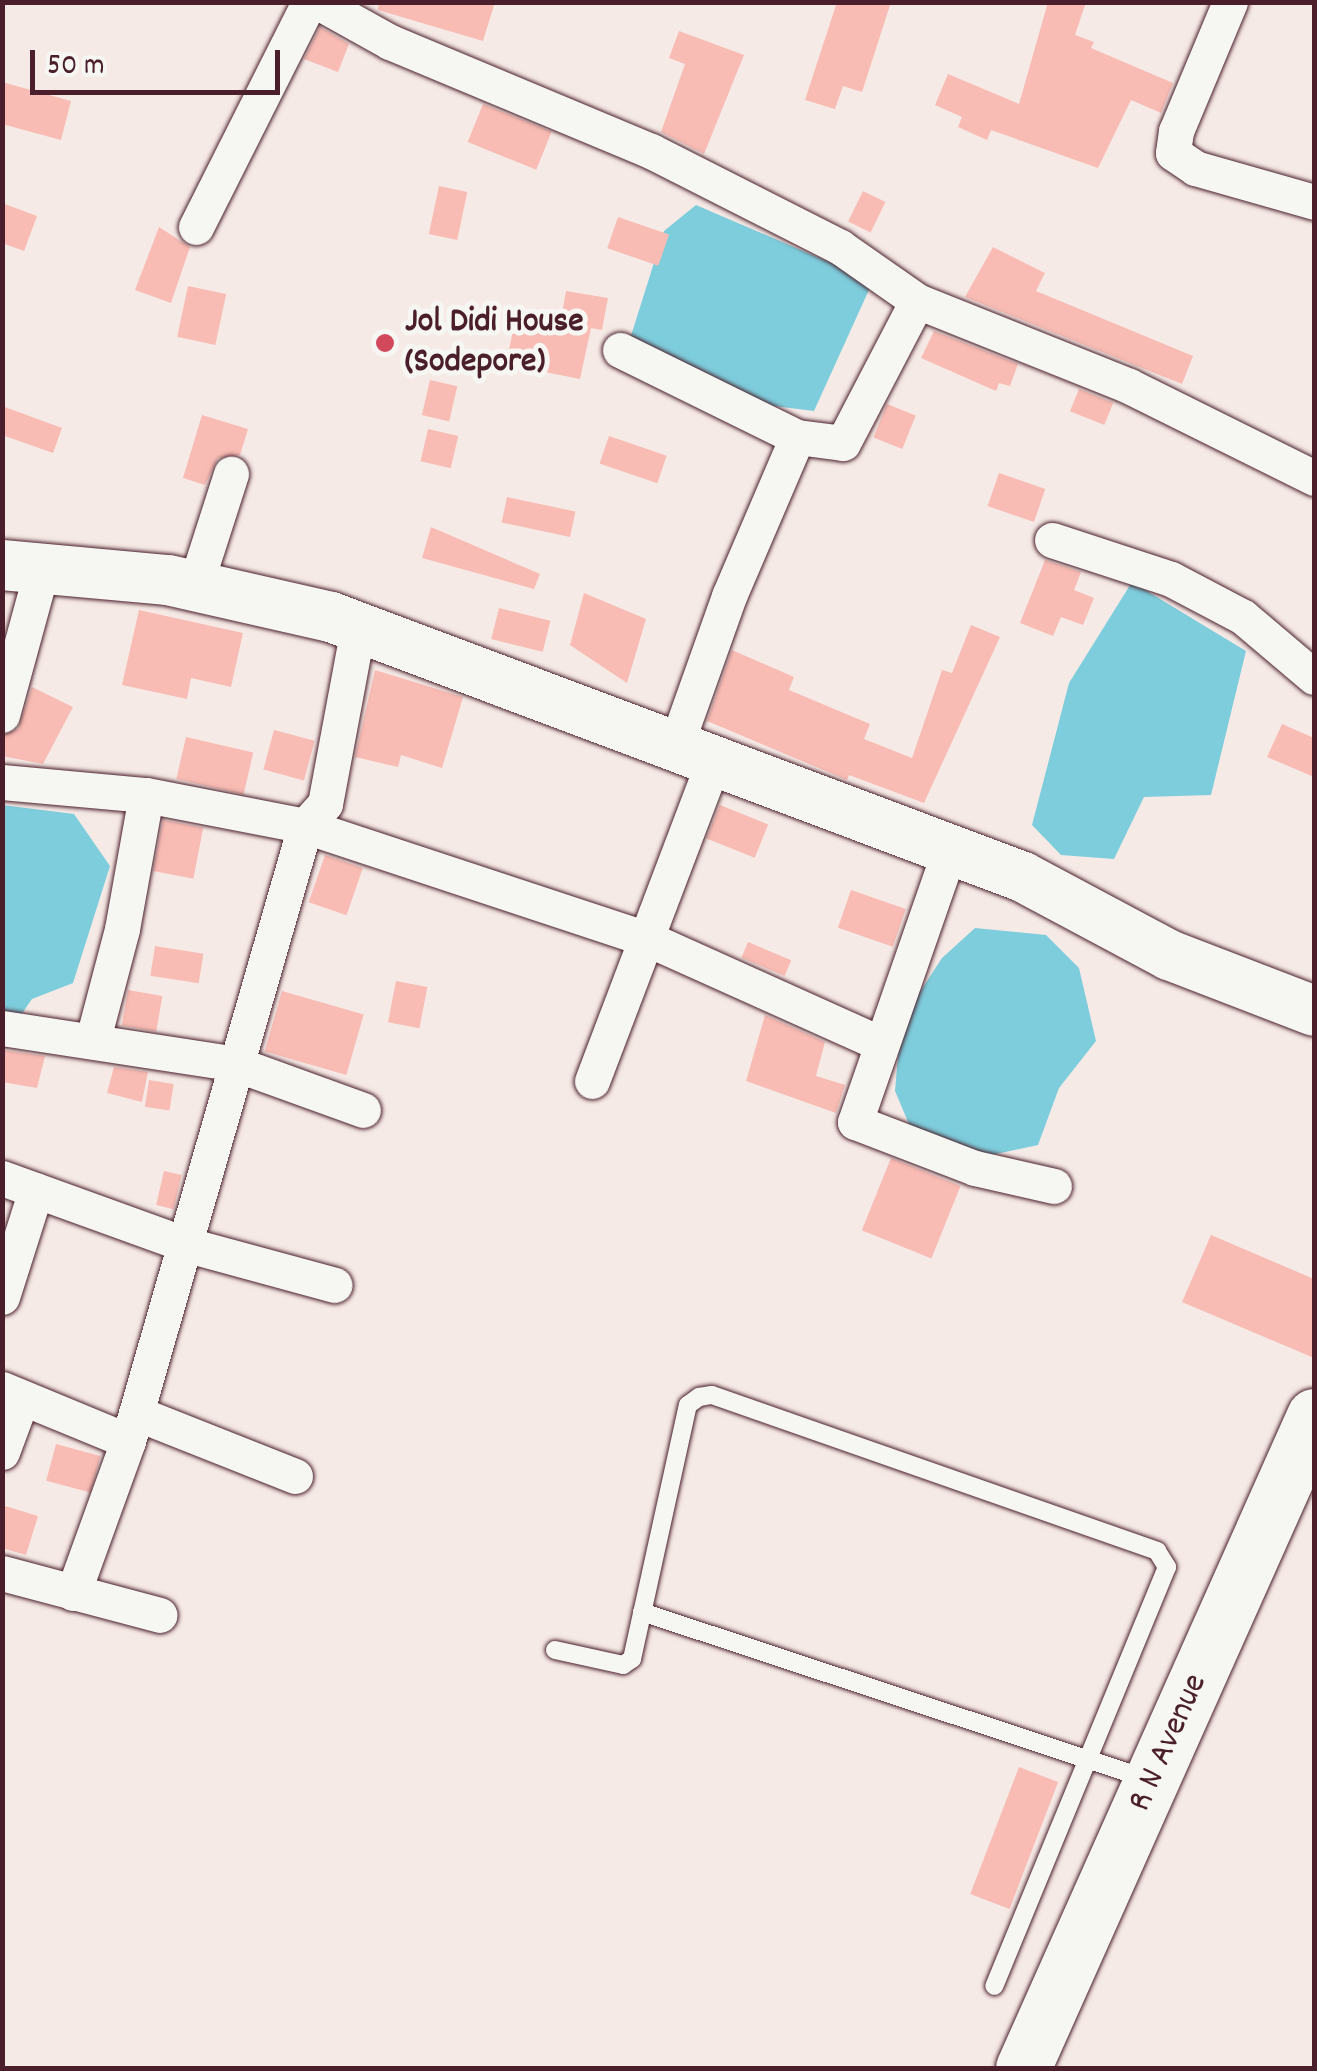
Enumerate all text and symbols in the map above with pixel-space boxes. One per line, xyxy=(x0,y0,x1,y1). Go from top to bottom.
scale bar xyxy=(35,30,285,92)
text: 50 m xyxy=(47,46,105,89)
place label: Jol Didi House (Sodepore) xyxy=(405,302,584,384)
marker: Jol Didi House (Sodepore) xyxy=(374,332,396,354)
street label: R N Avenue xyxy=(1120,1668,1218,1818)

